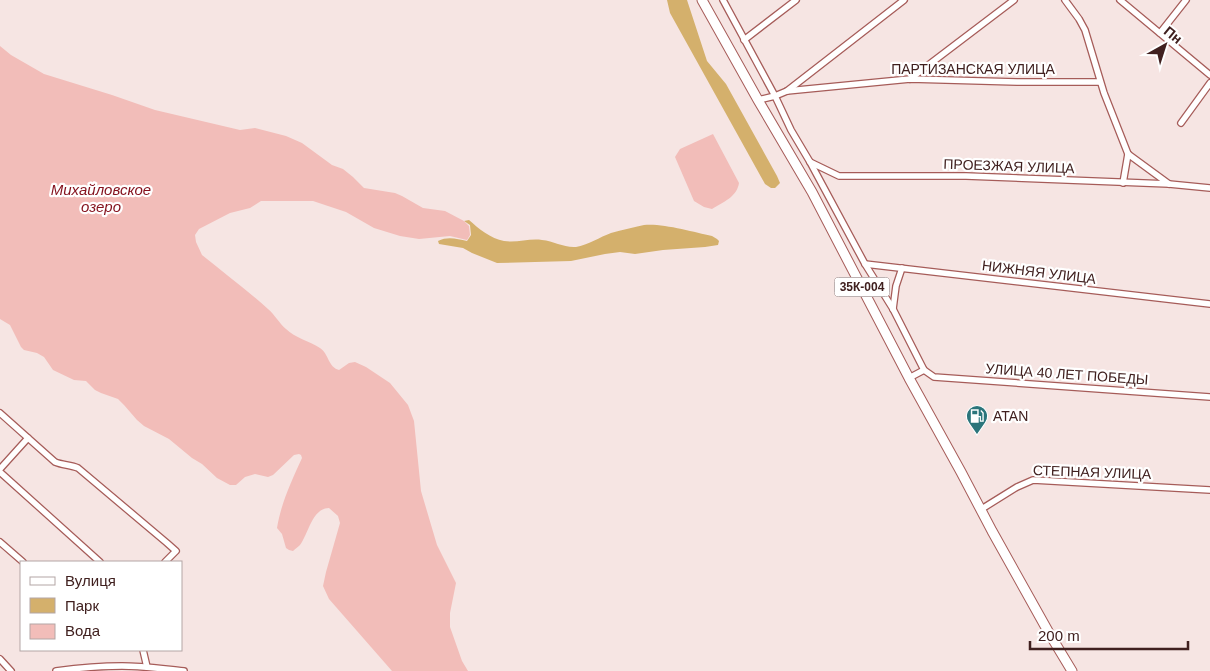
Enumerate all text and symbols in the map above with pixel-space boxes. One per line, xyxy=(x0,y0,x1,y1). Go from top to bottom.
north arrow xyxy=(1140,20,1190,70)
text: Пн xyxy=(1161,23,1185,47)
street label: ПАРТИЗАНСКАЯ УЛИЦА xyxy=(891,61,1055,77)
street label: ПРОЕЗЖАЯ УЛИЦА xyxy=(943,156,1075,176)
water label: Михайловское озеро xyxy=(51,181,151,215)
street label: НИЖНЯЯ УЛИЦА xyxy=(981,257,1098,287)
road number: 35К-004 xyxy=(834,278,890,296)
street label: УЛИЦА 40 ЛЕТ ПОБЕДЫ xyxy=(985,360,1149,388)
fuel station icon: ATAN xyxy=(965,404,989,435)
place label: ATAN xyxy=(993,408,1028,424)
street label: СТЕПНАЯ УЛИЦА xyxy=(1033,462,1152,482)
legend xyxy=(20,561,182,651)
text: Вулиця xyxy=(65,572,116,589)
text: Парк xyxy=(65,597,99,614)
scale bar xyxy=(1030,618,1188,650)
text: Вода xyxy=(65,622,101,639)
text: 200 m xyxy=(1038,627,1080,644)

